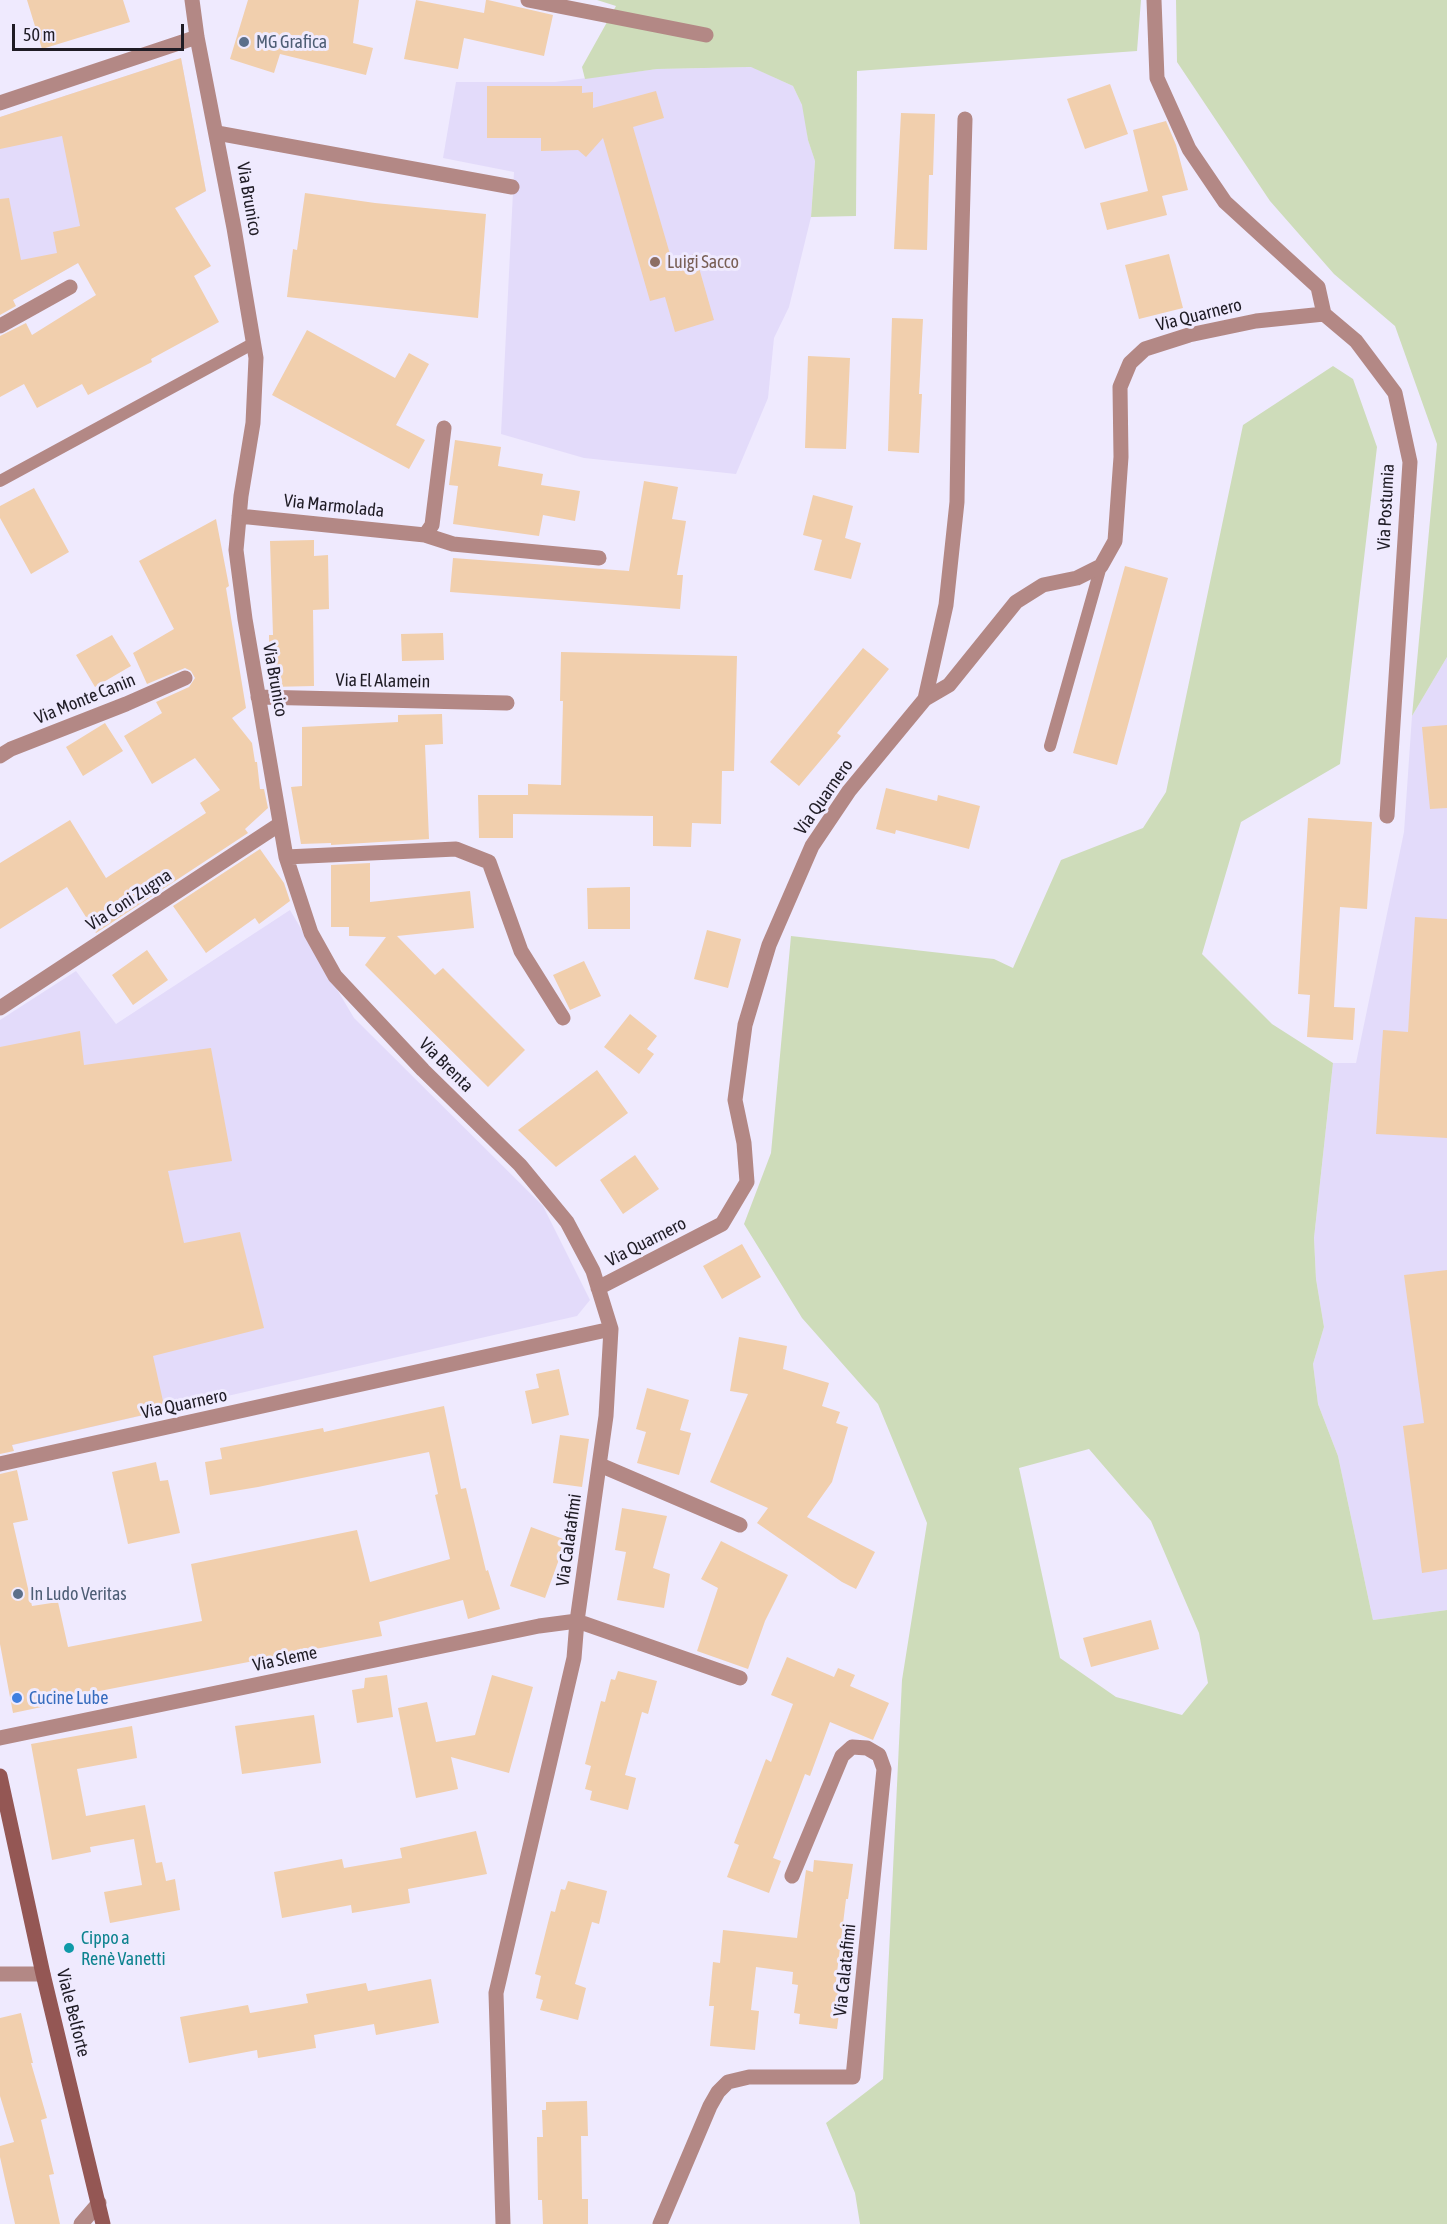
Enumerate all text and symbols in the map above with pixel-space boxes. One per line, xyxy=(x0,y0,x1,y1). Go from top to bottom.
scale bar xyxy=(15,12,188,50)
text: 50 m xyxy=(23,24,55,45)
place label: MG Grafica xyxy=(256,31,327,53)
marker: MG Grafica xyxy=(237,35,251,49)
street label: Via Brunico xyxy=(232,161,266,237)
place label: Luigi Sacco xyxy=(667,251,739,273)
marker: Luigi Sacco xyxy=(648,255,662,269)
street label: Via Quarnero xyxy=(1154,294,1244,336)
street label: Via Postumia xyxy=(1373,463,1399,551)
street label: Via Marmolada xyxy=(283,490,385,522)
street label: Via Brunico xyxy=(258,642,292,718)
street label: Via Monte Canin xyxy=(31,669,139,729)
street label: Via El Alamein xyxy=(335,669,431,693)
street label: Via Quarnero xyxy=(790,755,858,839)
street label: Via Coni Zugna xyxy=(82,864,176,936)
street label: Via Brenta xyxy=(414,1033,478,1097)
street label: Via Quarnero xyxy=(602,1213,690,1271)
street label: Via Quarnero xyxy=(139,1384,229,1424)
street label: Via Calatafimi xyxy=(552,1492,586,1588)
place label: In Ludo Veritas xyxy=(30,1583,127,1605)
marker: In Ludo Veritas xyxy=(11,1587,25,1601)
street label: Via Sleme xyxy=(251,1642,319,1676)
place label: Cucine Lube xyxy=(29,1687,108,1709)
marker: Cucine Lube xyxy=(10,1691,24,1705)
street label: Via Calatafimi xyxy=(829,1923,861,2017)
place label: Cippo a Renè Vanetti xyxy=(81,1927,166,1970)
marker: Cippo a Renè Vanetti xyxy=(62,1941,76,1955)
street label: Viale Belforte xyxy=(52,1967,94,2059)

